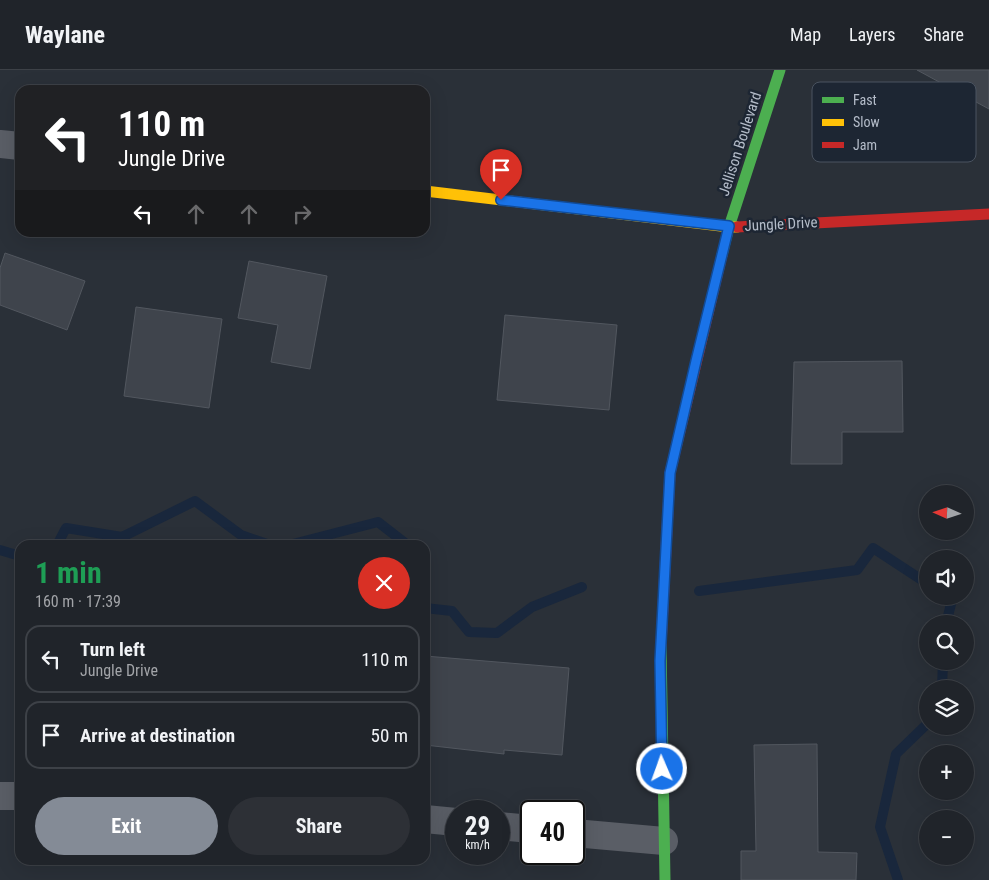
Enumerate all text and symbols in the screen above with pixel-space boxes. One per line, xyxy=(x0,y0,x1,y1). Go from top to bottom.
text: Waylane xyxy=(25,21,105,49)
text: Map xyxy=(790,24,821,45)
text: Layers xyxy=(849,24,896,45)
text: Share xyxy=(924,24,964,45)
legend xyxy=(812,82,976,162)
street label: Jellison Boulevard xyxy=(715,90,765,198)
text: Fast xyxy=(853,92,877,108)
text: 110 m xyxy=(118,104,205,145)
icon: left xyxy=(35,105,100,170)
text: Slow xyxy=(853,114,880,130)
text: Jam xyxy=(853,137,877,153)
text: Jungle Drive xyxy=(118,146,225,171)
pin xyxy=(480,149,522,200)
icon: arrive xyxy=(487,156,515,184)
icon: left xyxy=(129,200,157,228)
icon: ahead xyxy=(182,200,210,228)
icon: ahead xyxy=(235,200,263,228)
icon: right xyxy=(288,200,316,228)
street label: Jungle Drive xyxy=(744,213,818,235)
north arrow xyxy=(919,485,974,540)
map controls xyxy=(919,485,974,865)
button: sound xyxy=(919,550,974,605)
text: 1 min xyxy=(35,555,102,590)
button: close xyxy=(358,557,410,609)
text: 160 m · 17:39 xyxy=(35,592,121,611)
button: search xyxy=(919,615,974,670)
text: Turn left xyxy=(80,638,145,661)
icon: left xyxy=(37,645,65,673)
text: 110 m xyxy=(361,648,408,671)
text: Jungle Drive xyxy=(80,661,158,680)
button: layers xyxy=(919,680,974,735)
icon: arrive xyxy=(37,721,65,749)
text: Arrive at destination xyxy=(80,724,235,747)
text: 50 m xyxy=(371,724,408,747)
position arrow xyxy=(635,742,687,794)
button: + xyxy=(919,745,974,800)
button: Exit xyxy=(35,797,218,855)
button: Share xyxy=(228,797,410,855)
speed limit sign: 40 xyxy=(520,800,585,865)
button: − xyxy=(919,810,974,865)
text: 29 xyxy=(465,812,490,841)
text: km/h xyxy=(465,838,490,852)

